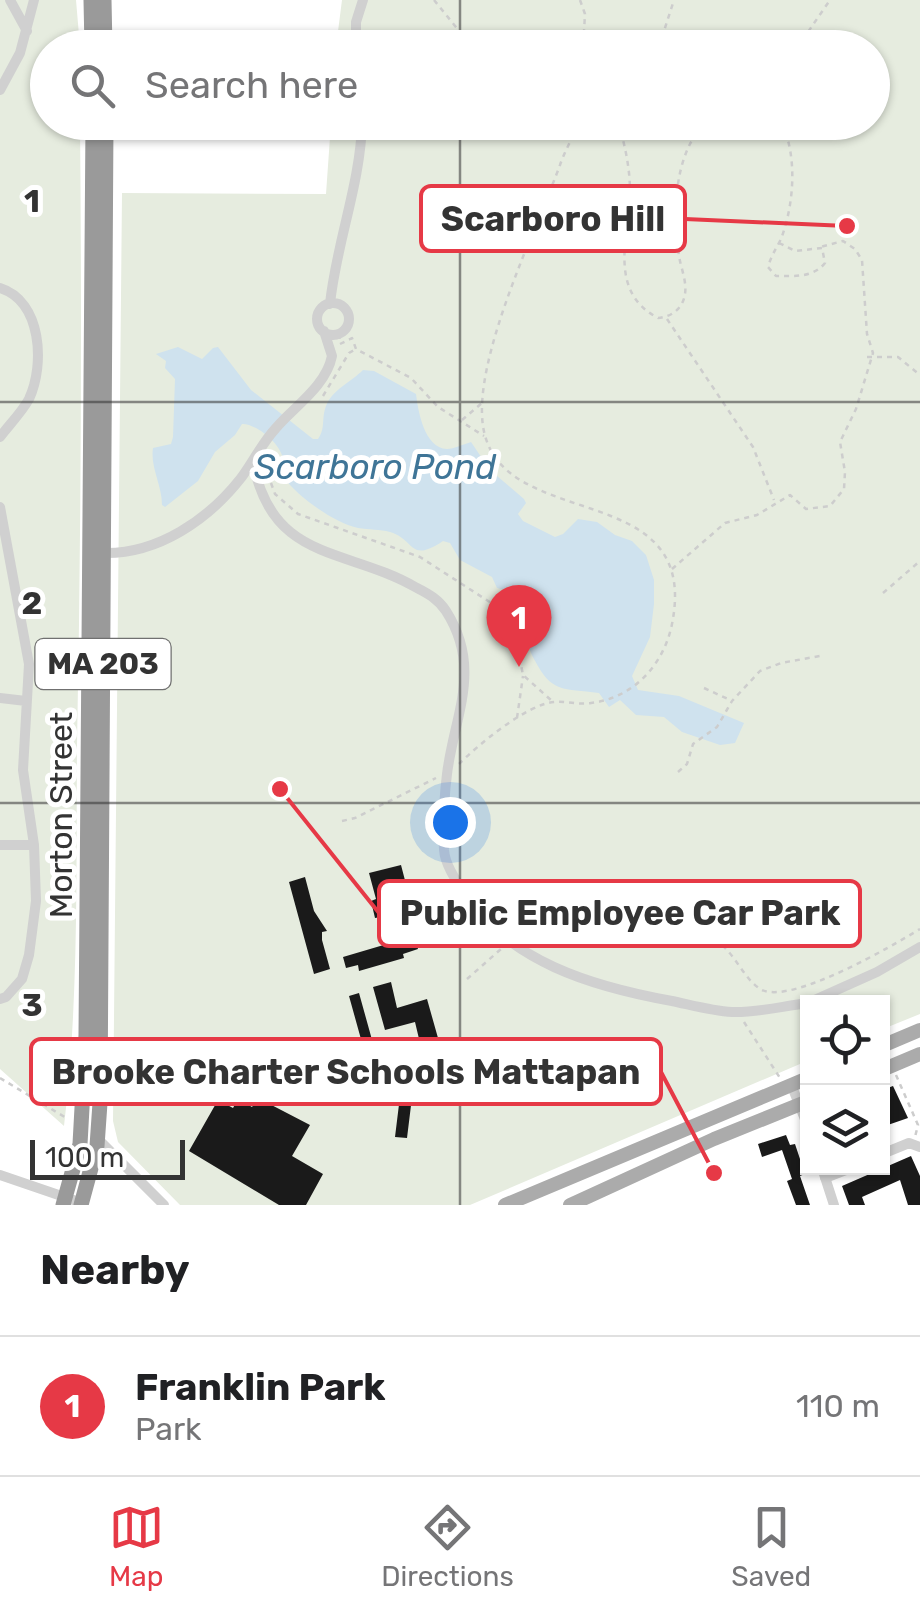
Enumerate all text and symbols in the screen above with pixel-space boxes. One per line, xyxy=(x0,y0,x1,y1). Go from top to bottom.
search box xyxy=(30,30,890,140)
icon: search xyxy=(65,58,120,113)
text: Search here xyxy=(145,62,358,108)
text: 1 xyxy=(24,182,40,220)
callout: Scarboro Hill xyxy=(421,186,685,251)
text: Scarboro Hill xyxy=(441,198,665,240)
water label: Scarboro Pond xyxy=(254,446,497,488)
text: 2 xyxy=(22,584,42,622)
pin: 1 xyxy=(486,584,552,667)
road number: MA 203 xyxy=(36,639,170,689)
street label: Morton Street xyxy=(42,712,80,918)
your location xyxy=(425,797,476,848)
callout: Public Employee Car Park xyxy=(379,881,860,946)
text: Public Employee Car Park xyxy=(400,892,841,934)
text: 3 xyxy=(21,986,43,1024)
map controls xyxy=(800,995,890,1175)
button: locate xyxy=(800,995,890,1085)
callout: Brooke Charter Schools Mattapan xyxy=(31,1039,661,1104)
text: Brooke Charter Schools Mattapan xyxy=(52,1051,640,1093)
button: layers xyxy=(800,1085,890,1175)
scale bar xyxy=(30,1135,185,1180)
text: 100 m xyxy=(45,1141,124,1174)
text: Nearby xyxy=(40,1245,190,1295)
text: Franklin Park xyxy=(135,1364,386,1410)
text: 1 xyxy=(65,1387,80,1425)
text: 110 m xyxy=(796,1387,880,1425)
text: Park xyxy=(135,1410,202,1448)
tab: Map xyxy=(109,1500,164,1593)
tab: Directions xyxy=(381,1500,514,1593)
tab: Saved xyxy=(731,1500,811,1593)

